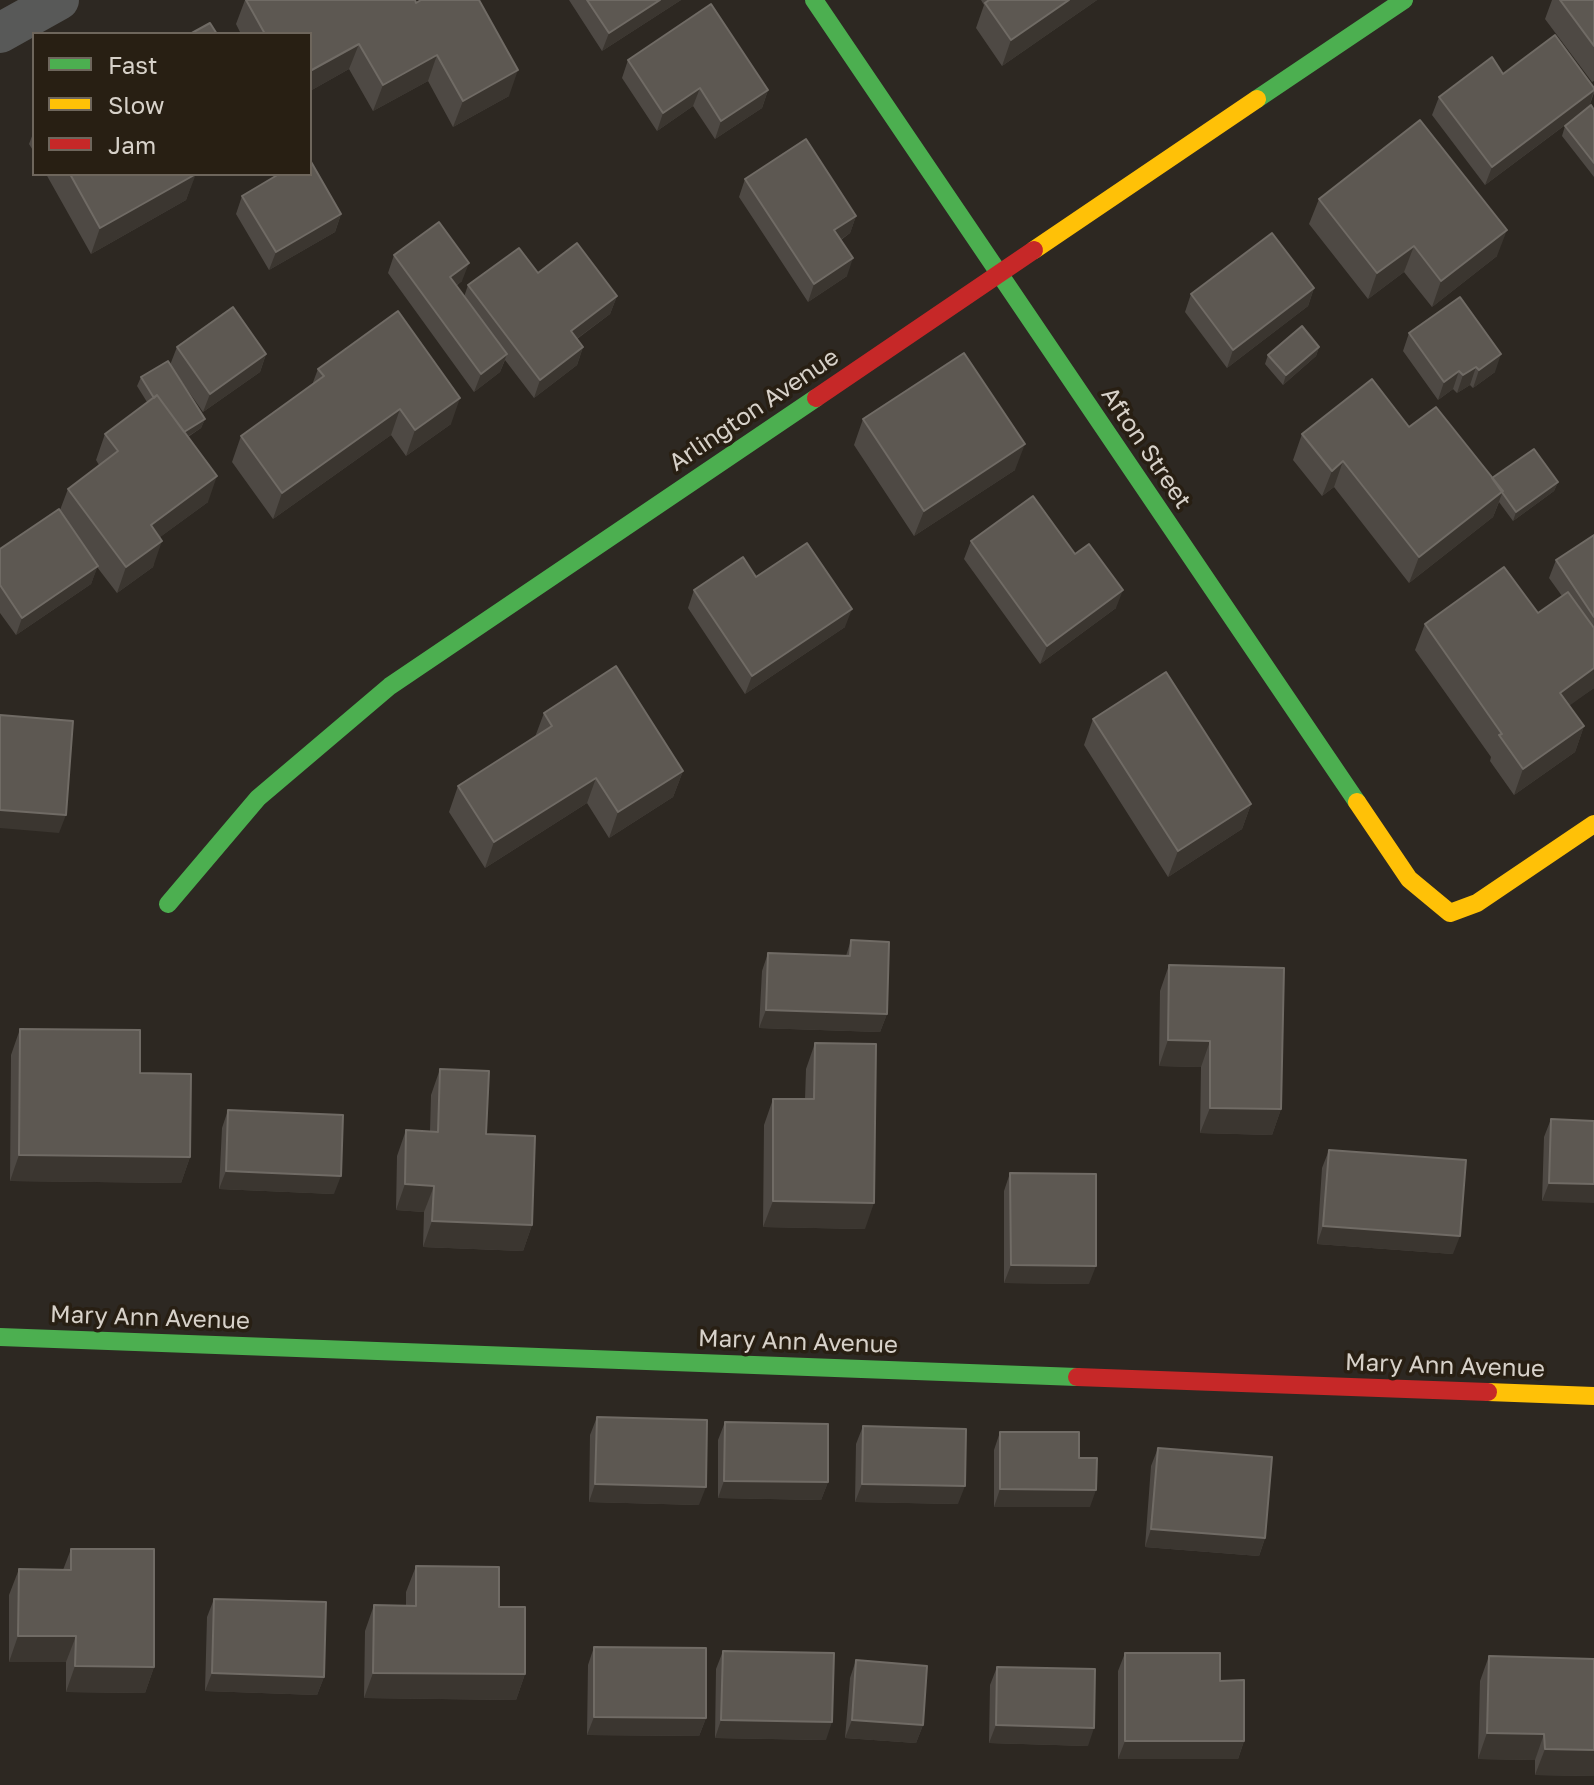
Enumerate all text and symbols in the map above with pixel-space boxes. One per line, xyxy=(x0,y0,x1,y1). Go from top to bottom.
legend xyxy=(32,32,312,176)
text: Fast xyxy=(108,50,158,79)
text: Slow xyxy=(108,90,164,119)
text: Jam xyxy=(108,130,156,159)
street label: Arlington Avenue xyxy=(664,343,844,477)
street label: Afton Street xyxy=(1095,382,1197,514)
street label: Mary Ann Avenue xyxy=(50,1300,250,1336)
street label: Mary Ann Avenue xyxy=(698,1324,898,1360)
street label: Mary Ann Avenue xyxy=(1345,1348,1545,1384)

